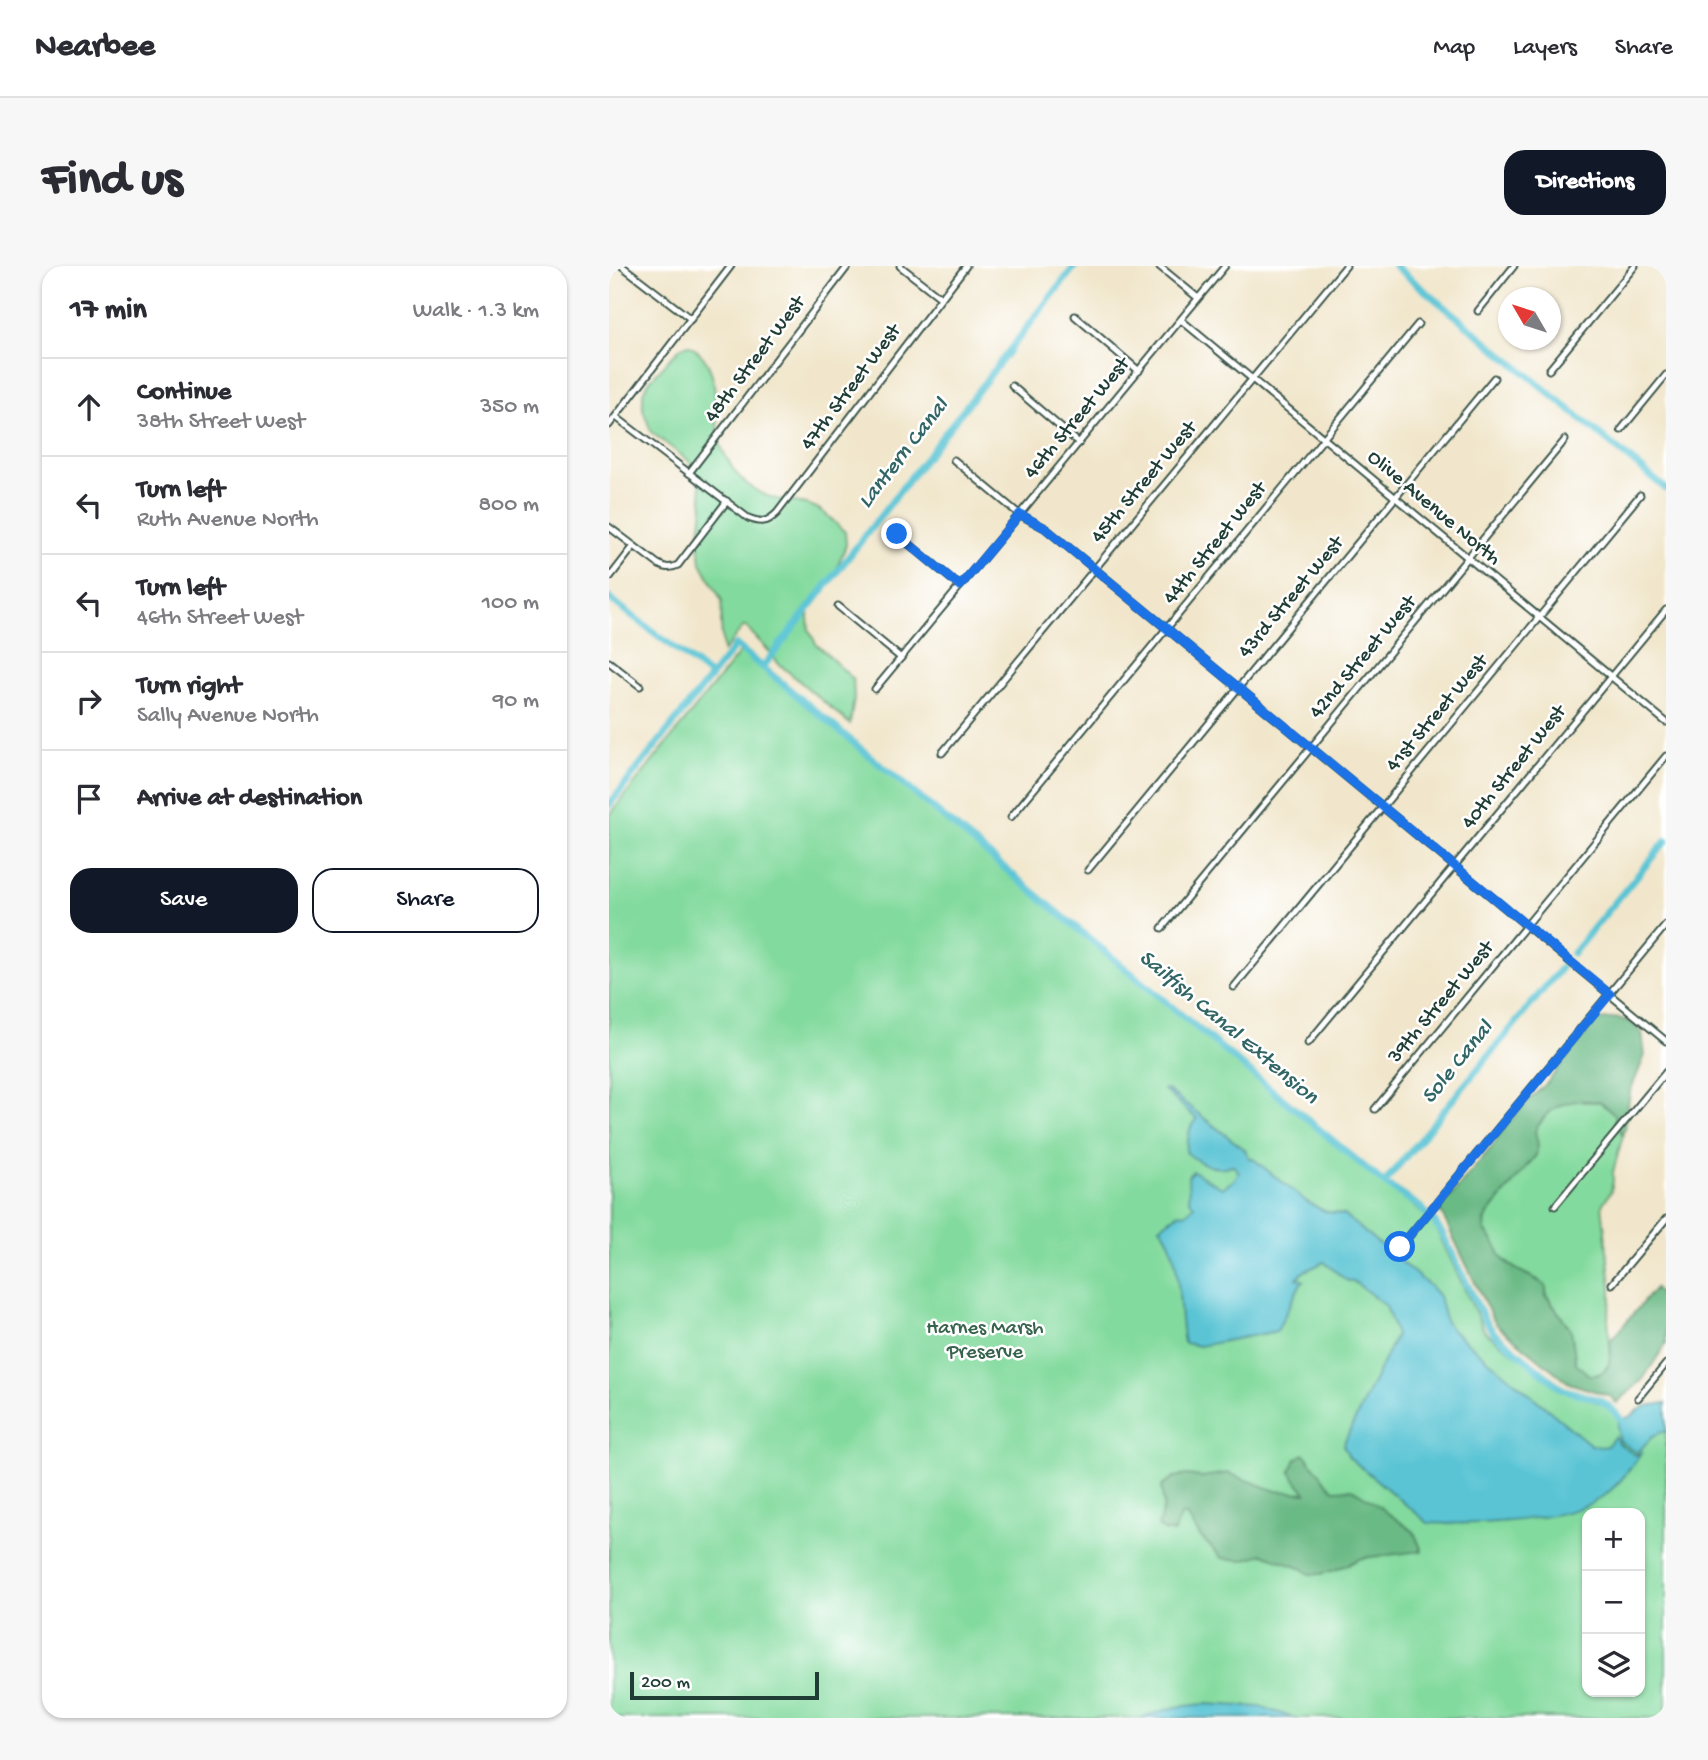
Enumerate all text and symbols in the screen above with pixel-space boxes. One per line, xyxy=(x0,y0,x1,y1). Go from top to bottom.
text: Nearbee xyxy=(35,29,155,67)
text: Map xyxy=(1433,34,1475,63)
text: Layers xyxy=(1513,34,1577,63)
text: Share xyxy=(1615,34,1673,63)
button: Directions xyxy=(1504,150,1666,215)
text: Find us xyxy=(42,153,182,211)
north arrow xyxy=(1498,287,1561,350)
street label: 48th Street West xyxy=(700,290,813,428)
text: 17 min xyxy=(70,294,147,329)
text: Walk · 1.3 km xyxy=(413,298,539,325)
street label: 47th Street West xyxy=(796,318,909,456)
street label: 46th Street West xyxy=(1020,351,1138,485)
text: Continue xyxy=(137,378,231,409)
icon: ahead xyxy=(70,388,108,426)
water label: Lantern Canal xyxy=(853,392,956,514)
text: 350 m xyxy=(480,394,539,421)
text: 38th Street West xyxy=(137,409,305,436)
street label: 45th Street West xyxy=(1087,415,1205,549)
street label: Olive Avenue North xyxy=(1361,446,1505,572)
text: Turn left xyxy=(137,476,225,507)
street label: 44th Street West xyxy=(1159,476,1275,610)
icon: left xyxy=(70,486,108,524)
text: 800 m xyxy=(479,492,539,519)
text: Ruth Avenue North xyxy=(137,507,318,534)
route end xyxy=(881,518,912,549)
street label: 43rd Street West xyxy=(1234,530,1352,664)
text: Turn left xyxy=(137,574,225,605)
icon: left xyxy=(70,584,108,622)
street label: 42nd Street West xyxy=(1305,589,1424,725)
text: 100 m xyxy=(482,590,539,617)
text: 46th Street West xyxy=(137,605,303,632)
street label: 41st Street West xyxy=(1382,648,1496,778)
text: Turn right xyxy=(137,672,241,703)
icon: right xyxy=(70,682,108,720)
text: 90 m xyxy=(493,688,539,715)
street label: 40th Street West xyxy=(1457,699,1574,835)
text: Sally Avenue North xyxy=(137,703,319,730)
icon: arrive xyxy=(70,780,108,818)
text: Arrive at destination xyxy=(137,784,362,815)
button: Save xyxy=(70,868,298,933)
button: Share xyxy=(312,868,539,933)
street label: 39th Street West xyxy=(1383,935,1502,1070)
water label: Sailfish Canal Extension xyxy=(1133,945,1324,1112)
water label: Sole Canal xyxy=(1416,1015,1501,1110)
route start xyxy=(1384,1231,1415,1262)
park label: Harnes Marsh Preserve xyxy=(926,1317,1044,1366)
map controls xyxy=(1582,1508,1645,1697)
button: + xyxy=(1582,1508,1645,1571)
button: − xyxy=(1582,1571,1645,1634)
button: layers xyxy=(1582,1634,1645,1697)
scale bar xyxy=(630,1669,819,1701)
text: 200 m xyxy=(641,1672,690,1695)

